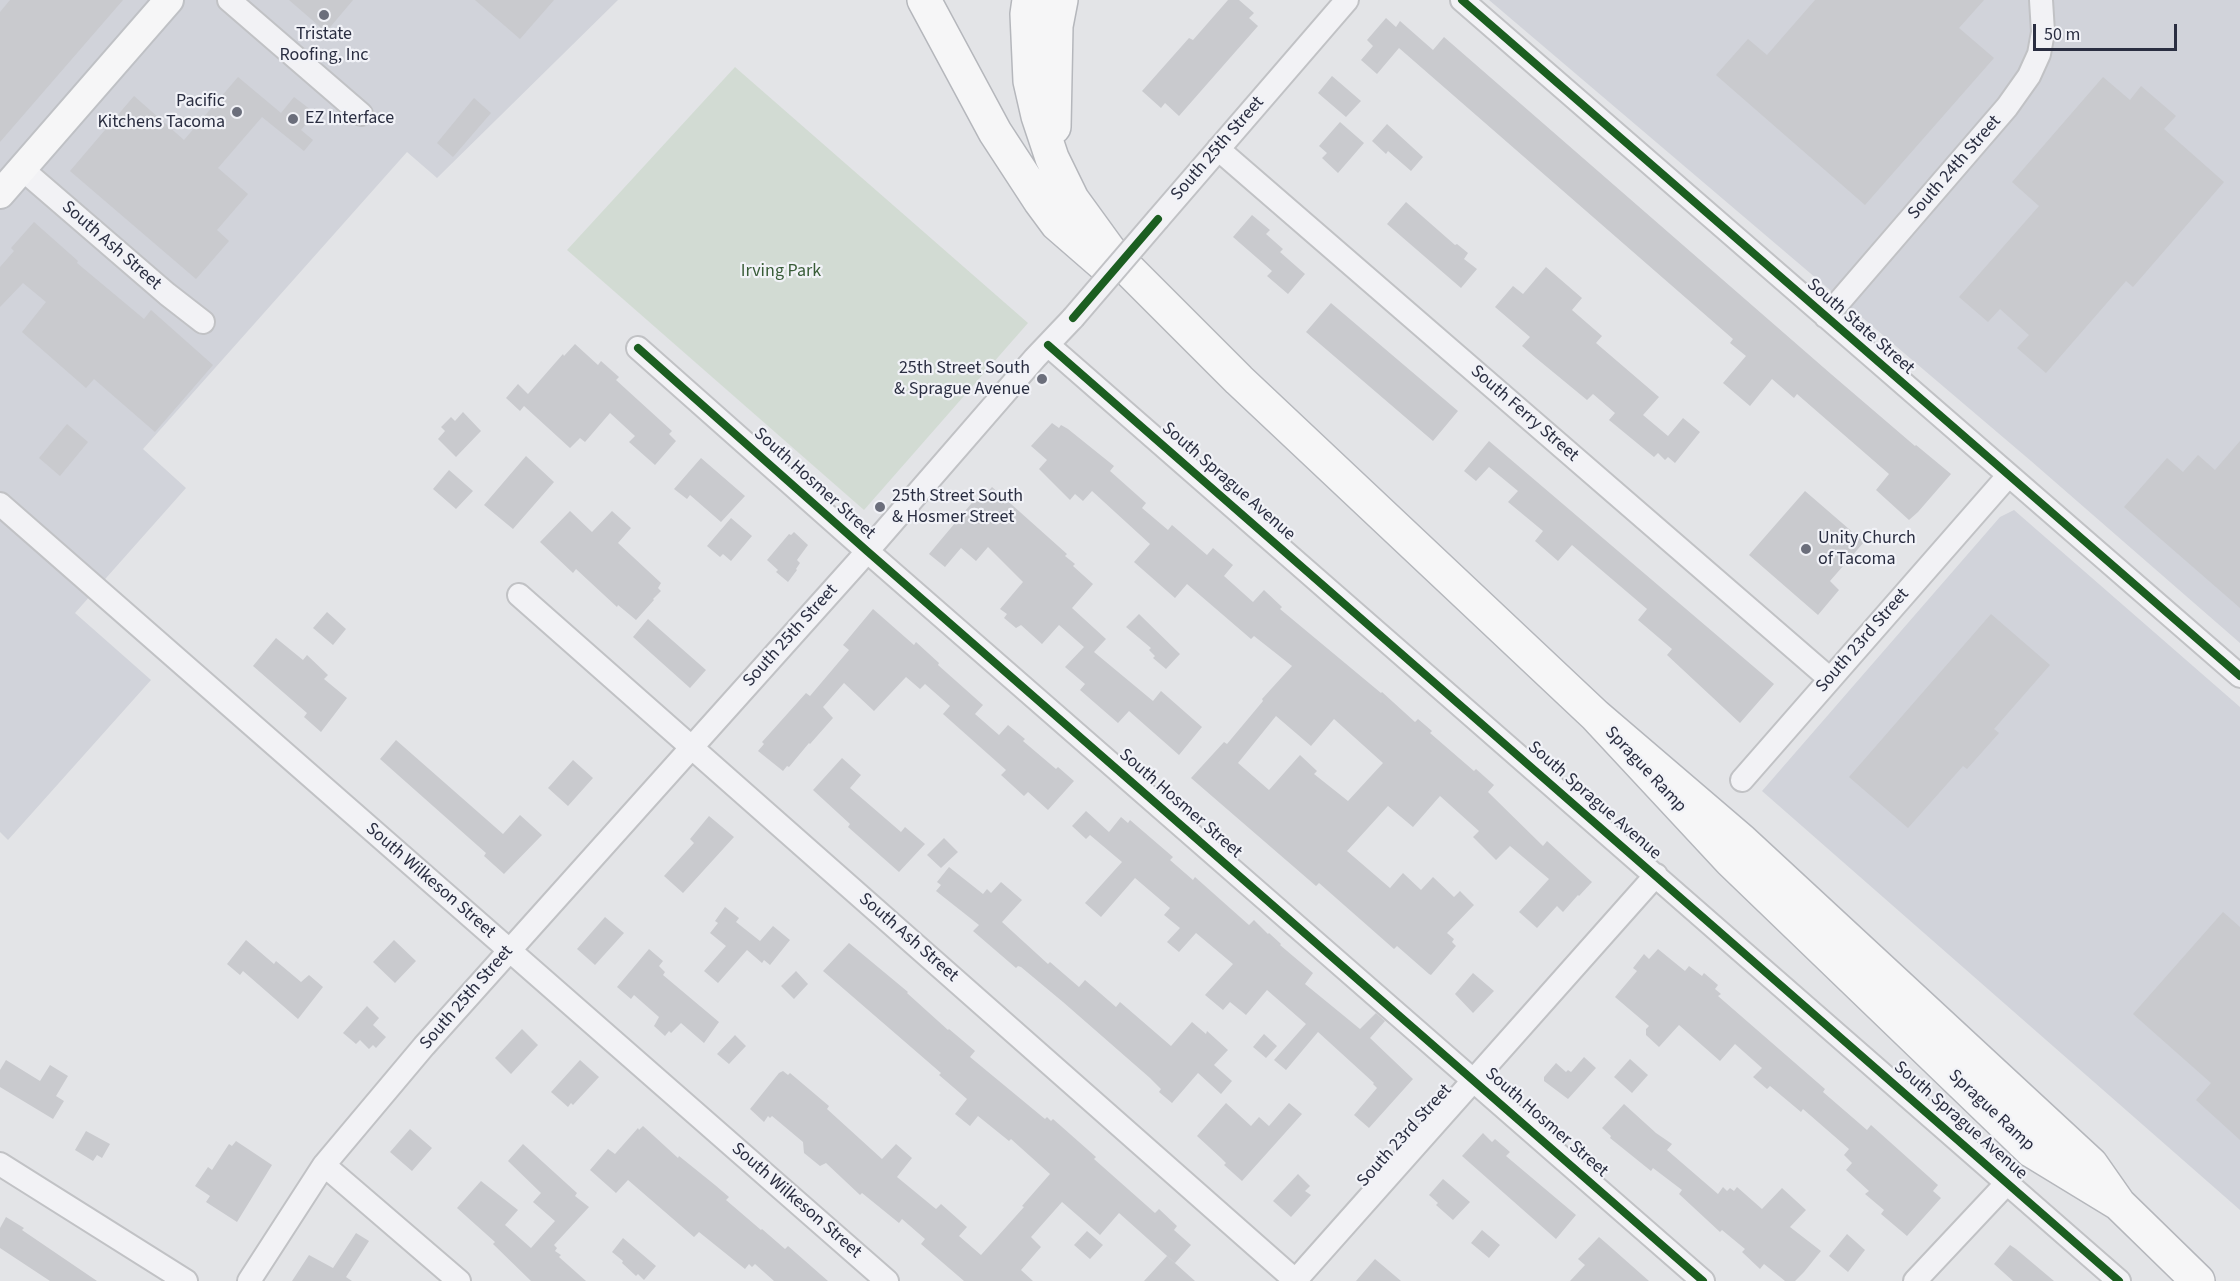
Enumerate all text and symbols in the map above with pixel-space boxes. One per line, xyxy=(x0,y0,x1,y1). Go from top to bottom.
marker: Tristate Roofing, Inc xyxy=(317,8,331,22)
scale bar xyxy=(2036,12,2180,50)
text: 50 m xyxy=(2044,22,2080,47)
place label: Tristate Roofing, Inc xyxy=(279,24,369,66)
place label: Pacific Kitchens Tacoma xyxy=(97,91,225,134)
street label: South 25th Street xyxy=(1167,92,1269,206)
marker: Pacific Kitchens Tacoma xyxy=(230,105,244,119)
place label: EZ Interface xyxy=(305,108,394,130)
street label: South 24th Street xyxy=(1904,111,2006,225)
marker: EZ Interface xyxy=(286,112,300,126)
street label: South Ash Street xyxy=(57,197,165,295)
park label: Irving Park xyxy=(741,261,821,283)
street label: South State Street xyxy=(1802,274,1918,380)
place label: 25th Street South & Sprague Avenue xyxy=(894,358,1030,400)
street label: South Ferry Street xyxy=(1465,361,1583,467)
marker: 25th Street South & Sprague Avenue xyxy=(1035,372,1049,386)
street label: South Sprague Avenue xyxy=(1157,418,1299,546)
street label: South Hosmer Street xyxy=(749,424,879,544)
place label: 25th Street South & Hosmer Street xyxy=(892,486,1023,528)
marker: 25th Street South & Hosmer Street xyxy=(873,500,887,514)
place label: Unity Church of Tacoma xyxy=(1818,528,1916,570)
marker: Unity Church of Tacoma xyxy=(1799,542,1813,556)
street label: South 25th Street xyxy=(739,580,843,692)
street label: South 23rd Street xyxy=(1812,584,1914,698)
street label: Sprague Ramp xyxy=(1600,722,1690,818)
street label: South Sprague Avenue xyxy=(1523,737,1665,865)
street label: South Hosmer Street xyxy=(1114,745,1246,863)
street label: South Wilkeson Street xyxy=(361,819,499,943)
street label: South Ash Street xyxy=(854,889,962,987)
street label: South 25th Street xyxy=(416,941,518,1055)
street label: South Sprague Avenue xyxy=(1889,1057,2031,1185)
street label: South Hosmer Street xyxy=(1480,1064,1612,1182)
street label: Sprague Ramp xyxy=(1943,1066,2039,1156)
street label: South 23rd Street xyxy=(1353,1080,1457,1192)
street label: South Wilkeson Street xyxy=(727,1139,865,1263)

